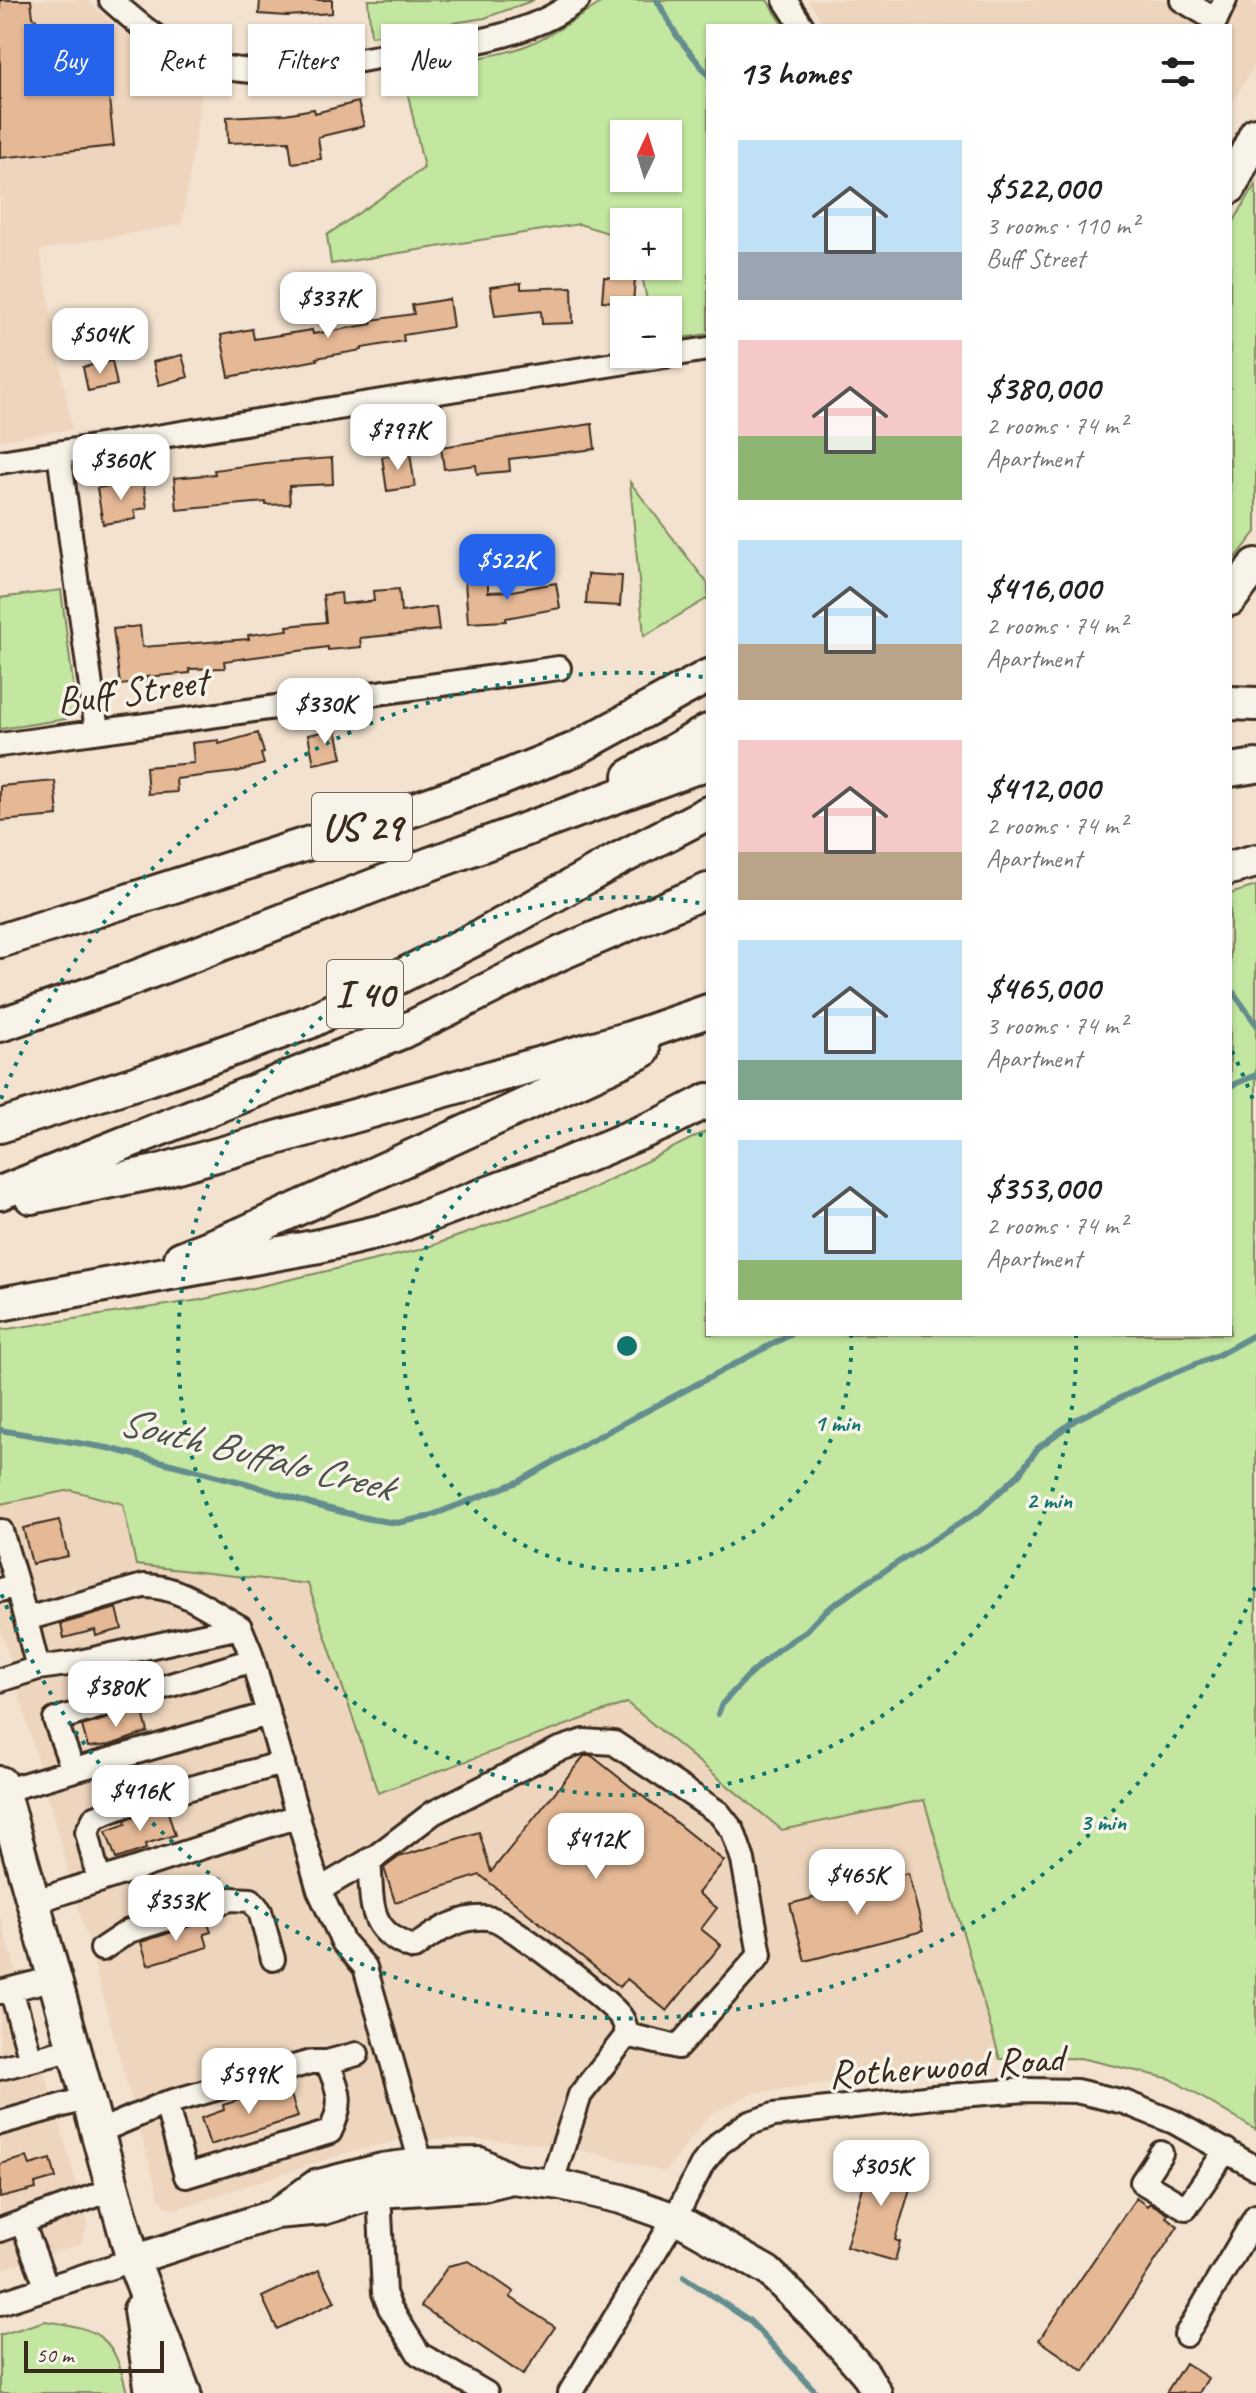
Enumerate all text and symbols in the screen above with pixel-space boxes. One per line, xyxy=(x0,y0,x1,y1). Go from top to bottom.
chip: Buy xyxy=(24,24,114,96)
chip: Rent xyxy=(130,24,232,96)
chip: Filters xyxy=(248,24,365,96)
chip: New xyxy=(381,24,478,96)
icon: filters xyxy=(1156,50,1200,94)
text: 13 homes xyxy=(738,51,849,94)
north arrow xyxy=(610,120,682,192)
map controls xyxy=(610,120,682,368)
text: $522,000 xyxy=(986,166,1099,209)
icon: home xyxy=(802,172,898,268)
button: + xyxy=(610,208,682,280)
text: 3 rooms · 110 m² xyxy=(986,209,1138,242)
text: Buff Street xyxy=(986,242,1085,275)
pin: $337K xyxy=(272,272,384,340)
text: $337K xyxy=(298,281,358,314)
button: − xyxy=(610,296,682,368)
pin: $504K xyxy=(44,308,156,376)
text: $504K xyxy=(70,317,130,350)
text: $380,000 xyxy=(986,366,1100,409)
icon: home xyxy=(802,372,898,468)
pin: $797K xyxy=(342,404,454,472)
text: 2 rooms · 74 m² xyxy=(986,409,1127,442)
text: $797K xyxy=(368,413,428,446)
pin: $360K xyxy=(65,434,177,502)
text: Apartment xyxy=(986,442,1082,475)
text: $360K xyxy=(91,443,151,476)
pin: $522K xyxy=(451,534,563,602)
text: $522K xyxy=(477,543,537,576)
text: $416,000 xyxy=(986,566,1101,609)
icon: home xyxy=(802,572,898,668)
text: 2 rooms · 74 m² xyxy=(986,609,1127,642)
text: Apartment xyxy=(986,642,1082,675)
street label: Buff Street xyxy=(53,655,216,726)
pin: $330K xyxy=(269,678,381,746)
text: $330K xyxy=(295,687,355,720)
text: $412,000 xyxy=(986,766,1100,809)
icon: home xyxy=(802,772,898,868)
road number: US 29 xyxy=(312,793,412,861)
text: 2 rooms · 74 m² xyxy=(986,809,1127,842)
text: Apartment xyxy=(986,842,1082,875)
road number: I 40 xyxy=(327,960,403,1028)
text: $465,000 xyxy=(986,966,1100,1009)
icon: home xyxy=(802,972,898,1068)
text: 3 rooms · 74 m² xyxy=(986,1009,1127,1042)
text: Apartment xyxy=(986,1042,1082,1075)
text: $353,000 xyxy=(986,1166,1099,1209)
icon: home xyxy=(802,1172,898,1268)
text: 2 rooms · 74 m² xyxy=(986,1209,1127,1242)
text: Apartment xyxy=(986,1242,1082,1275)
centre of rings xyxy=(613,1332,641,1360)
water label: South Buffalo Creek xyxy=(114,1394,405,1515)
text: 1 min xyxy=(814,1408,861,1438)
text: 2 min xyxy=(1026,1485,1073,1515)
pin: $380K xyxy=(60,1661,172,1729)
text: $380K xyxy=(86,1670,146,1703)
pin: $416K xyxy=(84,1765,196,1833)
text: $416K xyxy=(110,1774,170,1807)
text: 3 min xyxy=(1080,1807,1127,1837)
pin: $412K xyxy=(540,1813,652,1881)
text: $412K xyxy=(566,1822,626,1855)
pin: $465K xyxy=(801,1849,913,1917)
text: $465K xyxy=(827,1858,887,1891)
pin: $353K xyxy=(120,1875,232,1943)
text: $353K xyxy=(146,1884,206,1917)
street label: Rotherwood Road xyxy=(827,2032,1071,2099)
pin: $599K xyxy=(193,2048,305,2116)
text: $599K xyxy=(220,2057,278,2090)
pin: $305K xyxy=(825,2140,937,2208)
text: $305K xyxy=(851,2149,911,2182)
scale bar xyxy=(24,2337,164,2373)
text: 50 m xyxy=(36,2341,73,2369)

